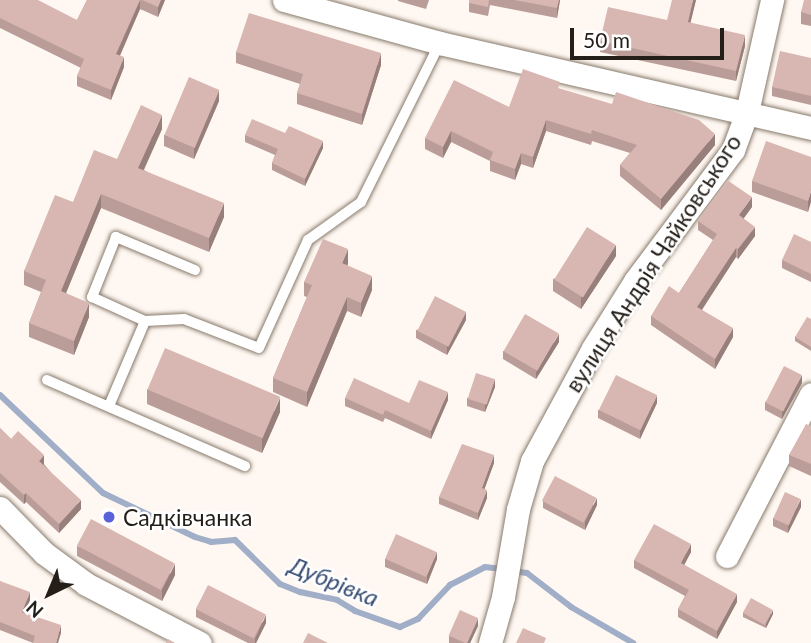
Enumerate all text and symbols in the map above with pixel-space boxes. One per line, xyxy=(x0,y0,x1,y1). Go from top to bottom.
scale bar xyxy=(573,14,727,58)
text: 50 m xyxy=(583,27,630,52)
street label: вулиця Андрія Чайковського xyxy=(559,129,747,397)
place label: Садкiвчанка xyxy=(123,503,252,531)
marker: Садкiвчанка xyxy=(101,509,117,525)
water label: Дубрівка xyxy=(285,550,383,612)
north arrow xyxy=(14,559,84,629)
text: N xyxy=(21,596,48,623)

